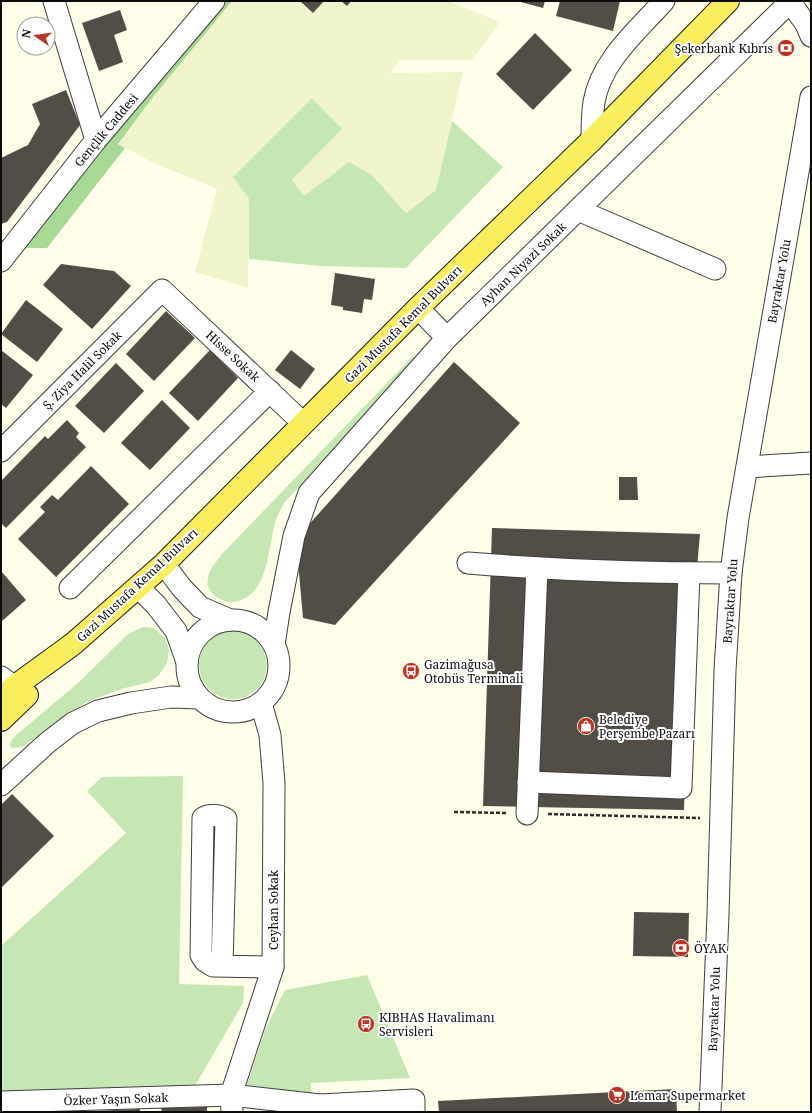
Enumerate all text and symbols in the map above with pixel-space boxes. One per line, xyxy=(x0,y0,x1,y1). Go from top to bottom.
north arrow xyxy=(16,16,56,56)
text: N xyxy=(17,27,34,40)
bank icon: Şekerbank Kıbrıs xyxy=(776,38,796,58)
place label: Şekerbank Kıbrıs xyxy=(675,40,773,57)
street label: Gençlik Caddesi xyxy=(70,90,142,170)
street label: Ayhan Niyazi Sokak xyxy=(476,218,571,310)
street label: Bayraktar Yolu xyxy=(763,237,795,324)
street label: Gazi Mustafa Kemal Bulvarı xyxy=(340,261,466,387)
street label: Ş. Ziya Halil Sokak xyxy=(39,326,126,413)
street label: Hisse Sokak xyxy=(202,327,264,386)
street label: Gazi Mustafa Kemal Bulvarı xyxy=(73,524,201,646)
street label: Bayraktar Yolu xyxy=(719,558,741,644)
place label: Gazimağusa Otobüs Terminali xyxy=(424,656,524,687)
bus stop icon: Gazimağusa Otobüs Terminali xyxy=(401,661,421,681)
place label: Belediye Perşembe Pazarı xyxy=(599,711,695,742)
shop icon: Belediye Perşembe Pazarı xyxy=(576,716,596,736)
street label: Ceyhan Sokak xyxy=(265,869,282,950)
bank icon: ÖYAK xyxy=(671,938,691,958)
place label: ÖYAK xyxy=(694,940,727,957)
street label: Bayraktar Yolu xyxy=(704,966,724,1052)
place label: KIBHAS Havalimanı Servisleri xyxy=(379,1009,495,1040)
bus stop icon: KIBHAS Havalimanı Servisleri xyxy=(356,1014,376,1034)
supermarket icon: Lemar Supermarket xyxy=(607,1085,627,1105)
place label: Lemar Supermarket xyxy=(630,1087,746,1104)
street label: Özker Yaşın Sokak xyxy=(63,1089,170,1109)

